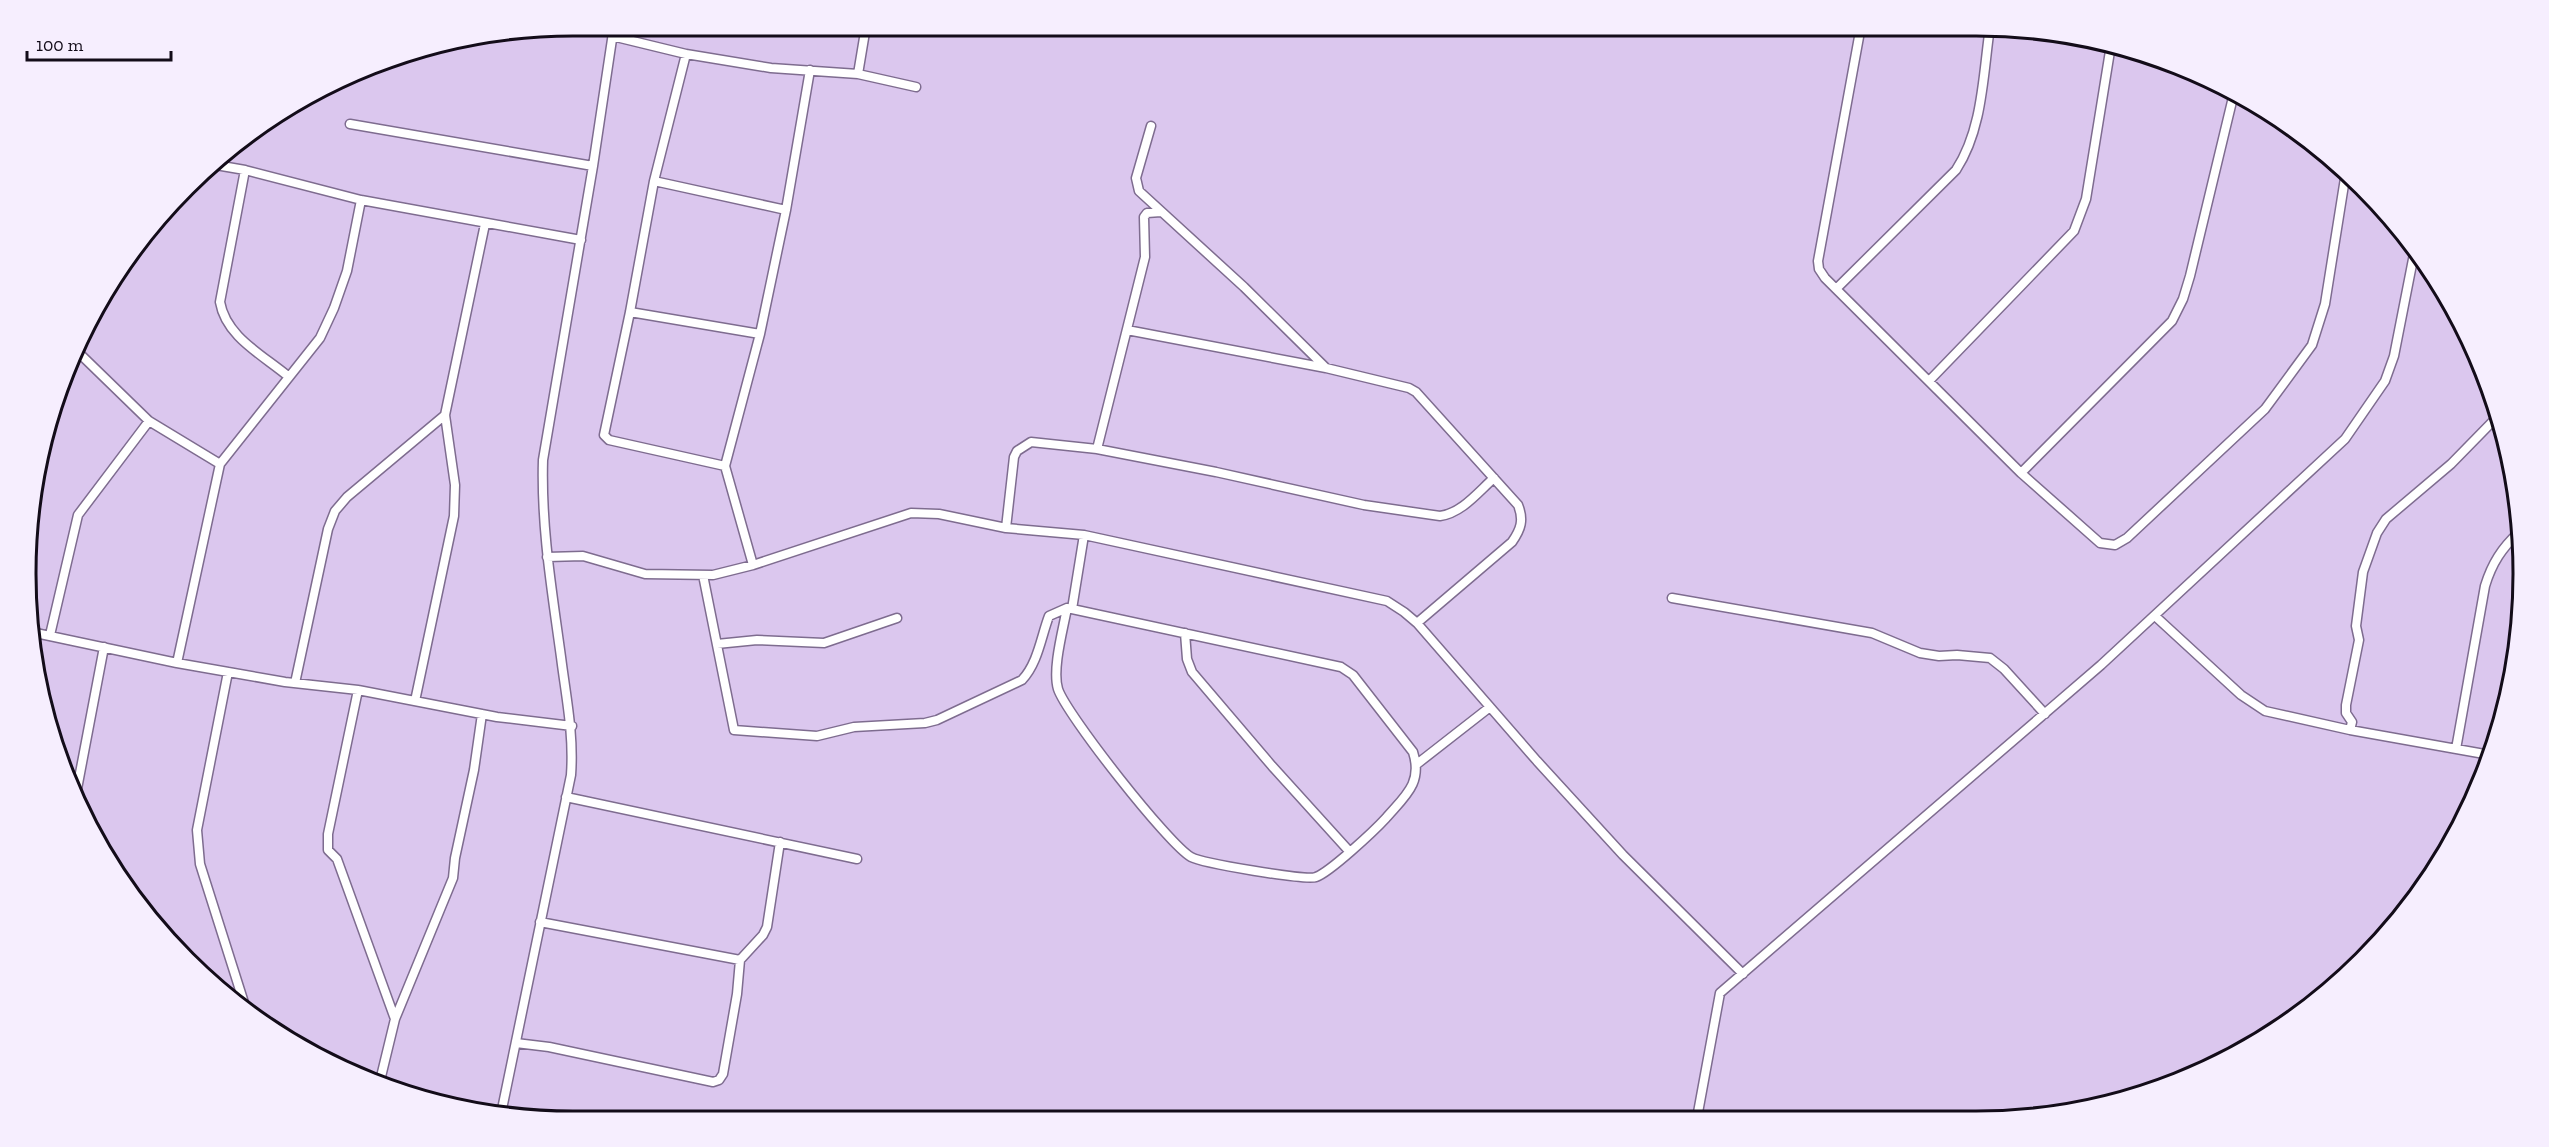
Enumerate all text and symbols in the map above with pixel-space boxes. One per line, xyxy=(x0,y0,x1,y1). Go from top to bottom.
scale bar xyxy=(27,24,171,62)
text: 100 m xyxy=(36,34,84,56)

